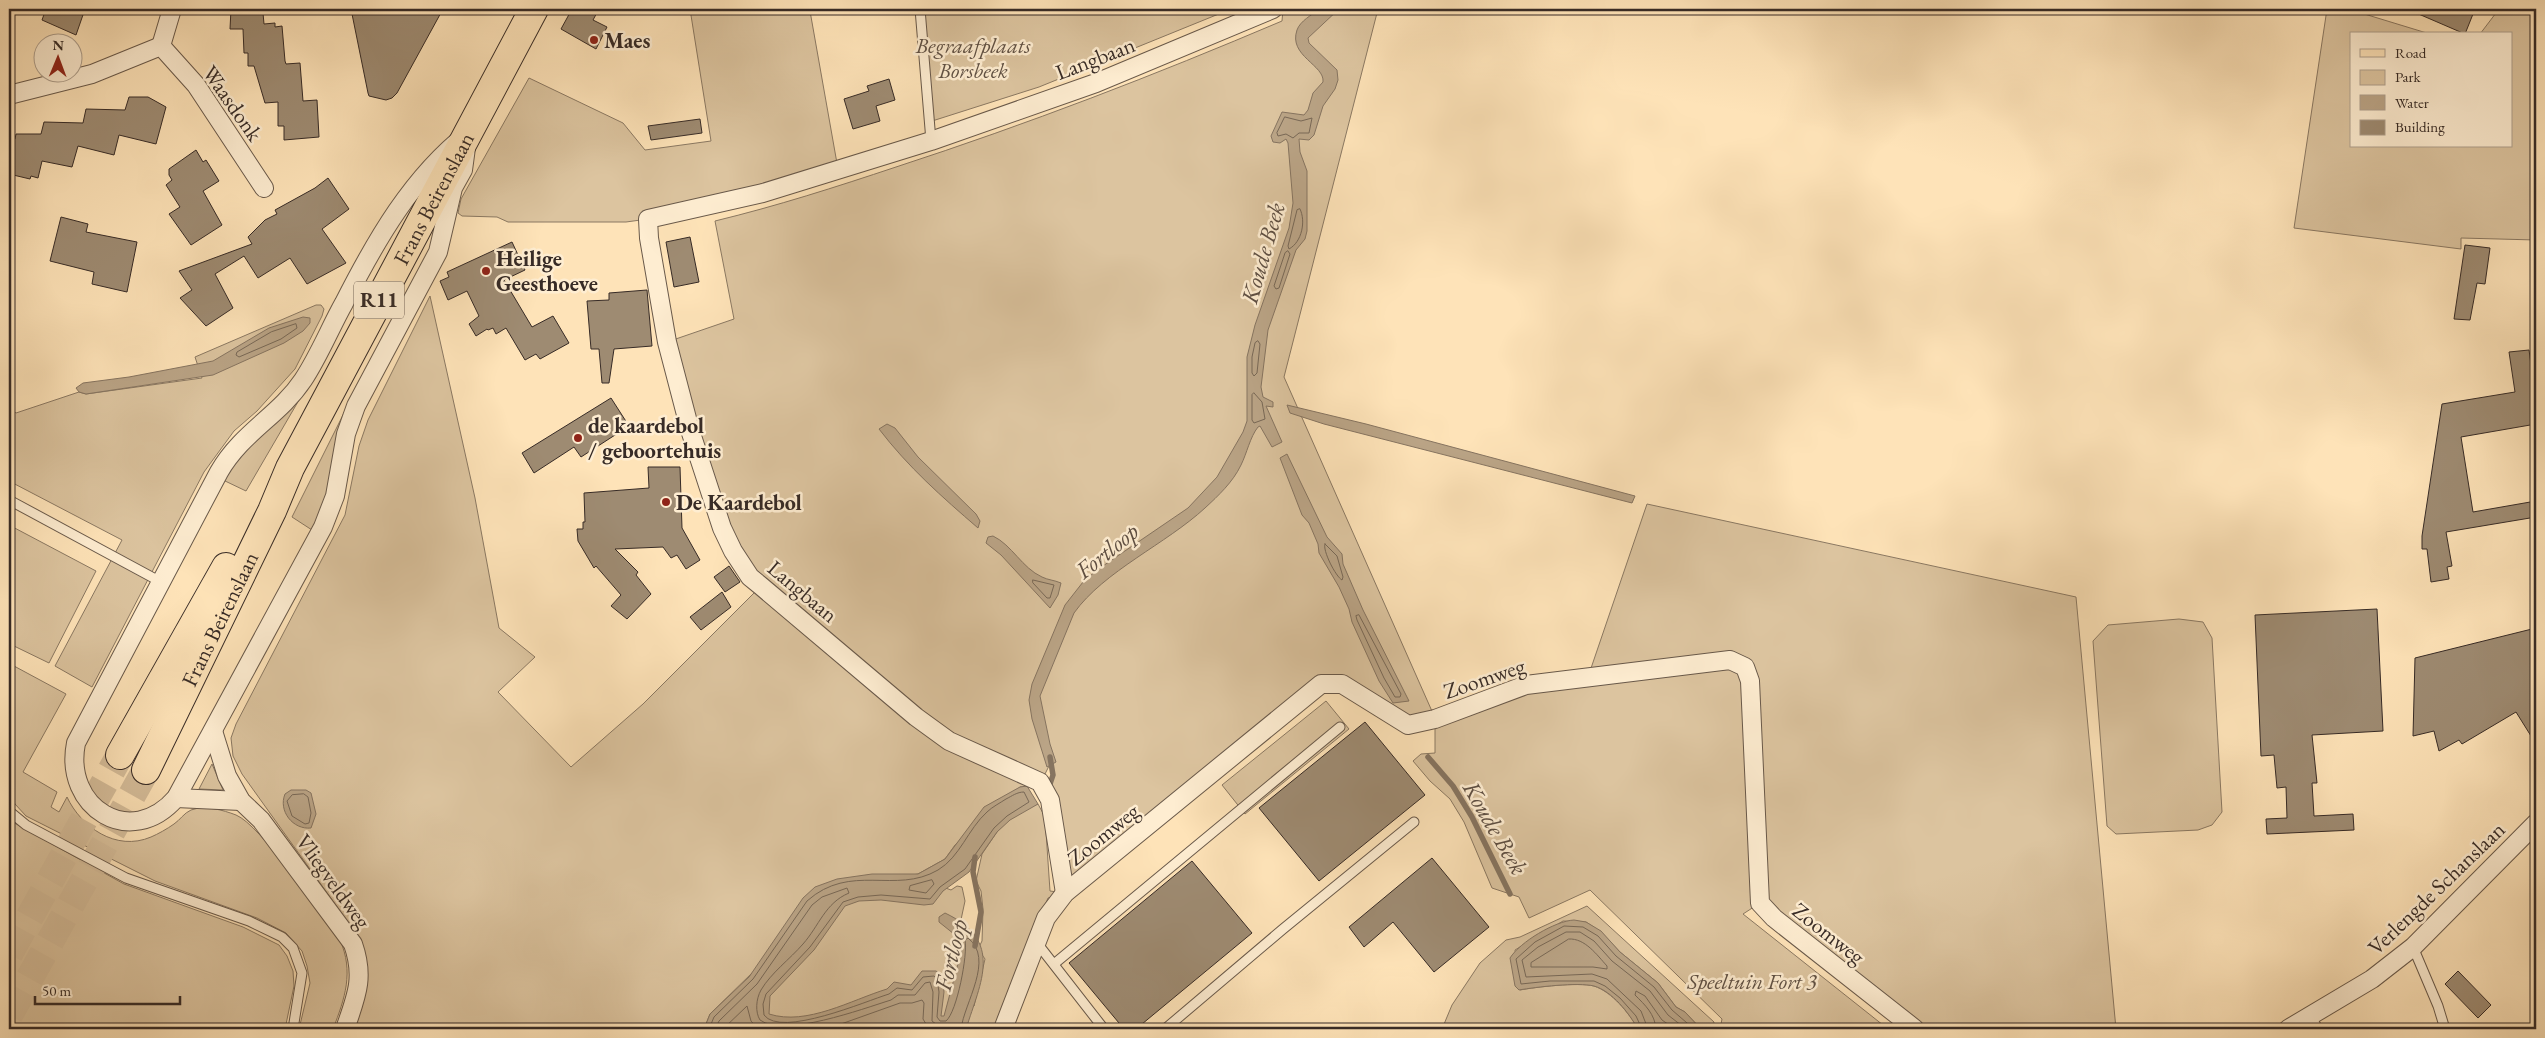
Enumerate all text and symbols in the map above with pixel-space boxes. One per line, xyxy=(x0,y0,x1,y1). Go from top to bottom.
place label: Maes xyxy=(604,26,651,55)
street label: Langbaan xyxy=(1051,30,1139,87)
park label: Begraafplaats Borsbeek xyxy=(915,31,1031,85)
north arrow xyxy=(32,32,82,82)
legend xyxy=(2350,32,2512,148)
marker: Maes xyxy=(588,34,600,46)
text: N xyxy=(52,36,65,54)
text: Road xyxy=(2395,43,2427,62)
street label: Waasdonk xyxy=(196,60,270,148)
text: Park xyxy=(2395,67,2422,86)
text: Water xyxy=(2395,93,2429,112)
text: Building xyxy=(2395,117,2445,136)
street label: Frans Beirenslaan xyxy=(387,127,481,270)
water label: Koude Beek xyxy=(1233,199,1292,308)
place label: Heilige Geesthoeve xyxy=(496,244,598,298)
marker: Heilige Geesthoeve xyxy=(480,265,492,277)
road number: R11 xyxy=(354,282,404,318)
place label: de kaardebol / geboortehuis xyxy=(588,411,721,465)
marker: de kaardebol / geboortehuis xyxy=(572,432,584,444)
place label: De Kaardebol xyxy=(676,488,802,517)
marker: De Kaardebol xyxy=(660,496,672,508)
water label: Fortloop xyxy=(1068,515,1145,586)
street label: Frans Beirenslaan xyxy=(175,547,265,691)
street label: Langbaan xyxy=(762,554,844,629)
street label: Zoomweg xyxy=(1440,651,1529,706)
water label: Koude Beek xyxy=(1456,774,1535,880)
street label: Zoomweg xyxy=(1061,796,1146,872)
street label: Verlengde Schanslaan xyxy=(2361,815,2511,961)
street label: Vliegveldweg xyxy=(289,828,378,935)
street label: Zoomweg xyxy=(1787,896,1871,971)
water label: Fortloop xyxy=(926,915,974,995)
park label: Speeltuin Fort 3 xyxy=(1686,967,1817,996)
scale bar xyxy=(35,973,180,1005)
text: 50 m xyxy=(42,981,71,1000)

